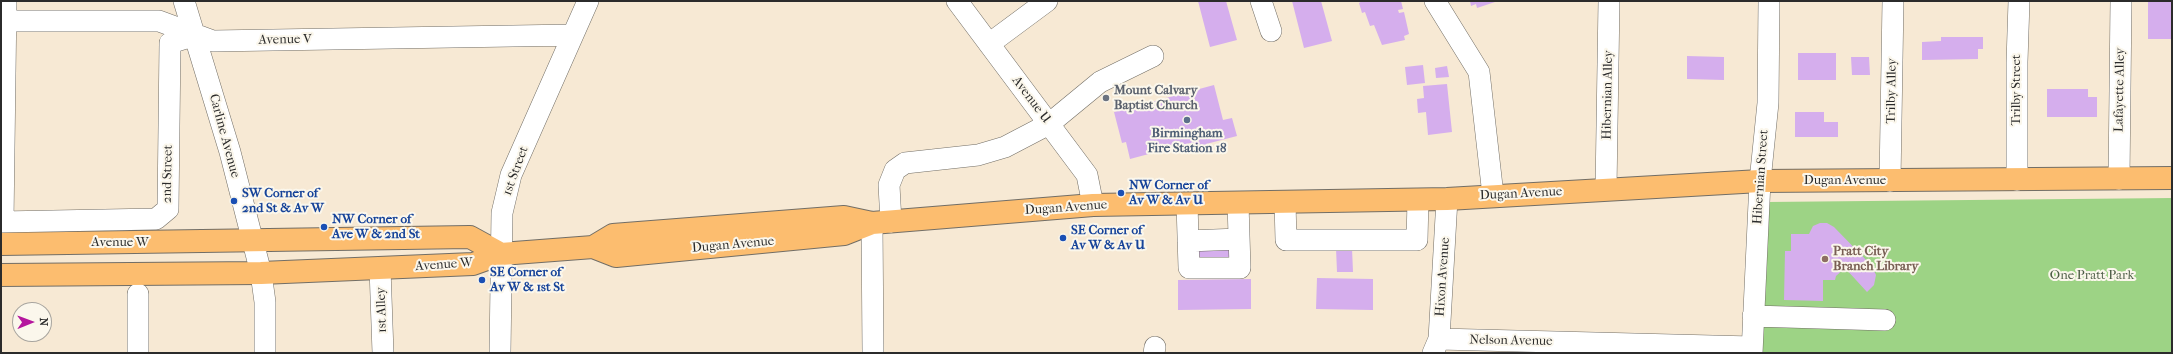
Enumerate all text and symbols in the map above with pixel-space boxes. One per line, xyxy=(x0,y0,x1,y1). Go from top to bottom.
street label: Avenue V xyxy=(258,32,312,48)
street label: Lafayette Alley xyxy=(2111,48,2129,132)
street label: Hibernian Alley xyxy=(1599,50,1617,140)
street label: Trilby Street xyxy=(2009,54,2025,126)
street label: Trilby Alley xyxy=(1884,58,1900,124)
street label: Avenue U xyxy=(1008,73,1054,127)
place label: Mount Calvary Baptist Church xyxy=(1114,83,1198,114)
street label: Carline Avenue xyxy=(205,92,243,180)
marker: Mount Calvary Baptist Church xyxy=(1101,93,1111,103)
marker: Birmingham Fire Station 18 xyxy=(1182,115,1192,125)
place label: Birmingham Fire Station 18 xyxy=(1147,126,1227,157)
street label: Hibernian Street xyxy=(1750,129,1772,225)
street label: 1st Street xyxy=(500,144,532,198)
street label: 2nd Street xyxy=(160,145,176,203)
street label: Dugan Avenue xyxy=(1804,173,1886,189)
place label: NW Corner of Av W & Av U xyxy=(1129,178,1208,209)
street label: Dugan Avenue xyxy=(1479,184,1563,204)
place label: SW Corner of 2nd St & Av W xyxy=(242,186,324,217)
marker: NW Corner of Av W & Av U xyxy=(1116,188,1126,198)
marker: SW Corner of 2nd St & Av W xyxy=(229,196,239,206)
street label: Dugan Avenue xyxy=(1024,197,1108,219)
place label: NW Corner of Ave W & 2nd St xyxy=(332,212,420,243)
marker: NW Corner of Ave W & 2nd St xyxy=(319,222,329,232)
place label: SE Corner of Av W & Av U xyxy=(1071,223,1145,254)
marker: SE Corner of Av W & Av U xyxy=(1058,233,1068,243)
street label: Dugan Avenue xyxy=(691,234,775,256)
street label: Avenue W xyxy=(91,235,149,251)
street label: Hixon Avenue xyxy=(1432,237,1454,317)
place label: Pratt City Branch Library xyxy=(1833,244,1919,275)
marker: Pratt City Branch Library xyxy=(1820,254,1830,264)
street label: Avenue W xyxy=(415,255,473,275)
place label: SE Corner of Av W & 1st St xyxy=(490,265,565,296)
park label: One Pratt Park xyxy=(2050,268,2134,284)
marker: SE Corner of Av W & 1st St xyxy=(477,275,487,285)
street label: 1st Alley xyxy=(373,287,391,333)
north arrow xyxy=(12,302,52,342)
text: N xyxy=(37,317,50,326)
street label: Nelson Avenue xyxy=(1469,332,1553,350)

